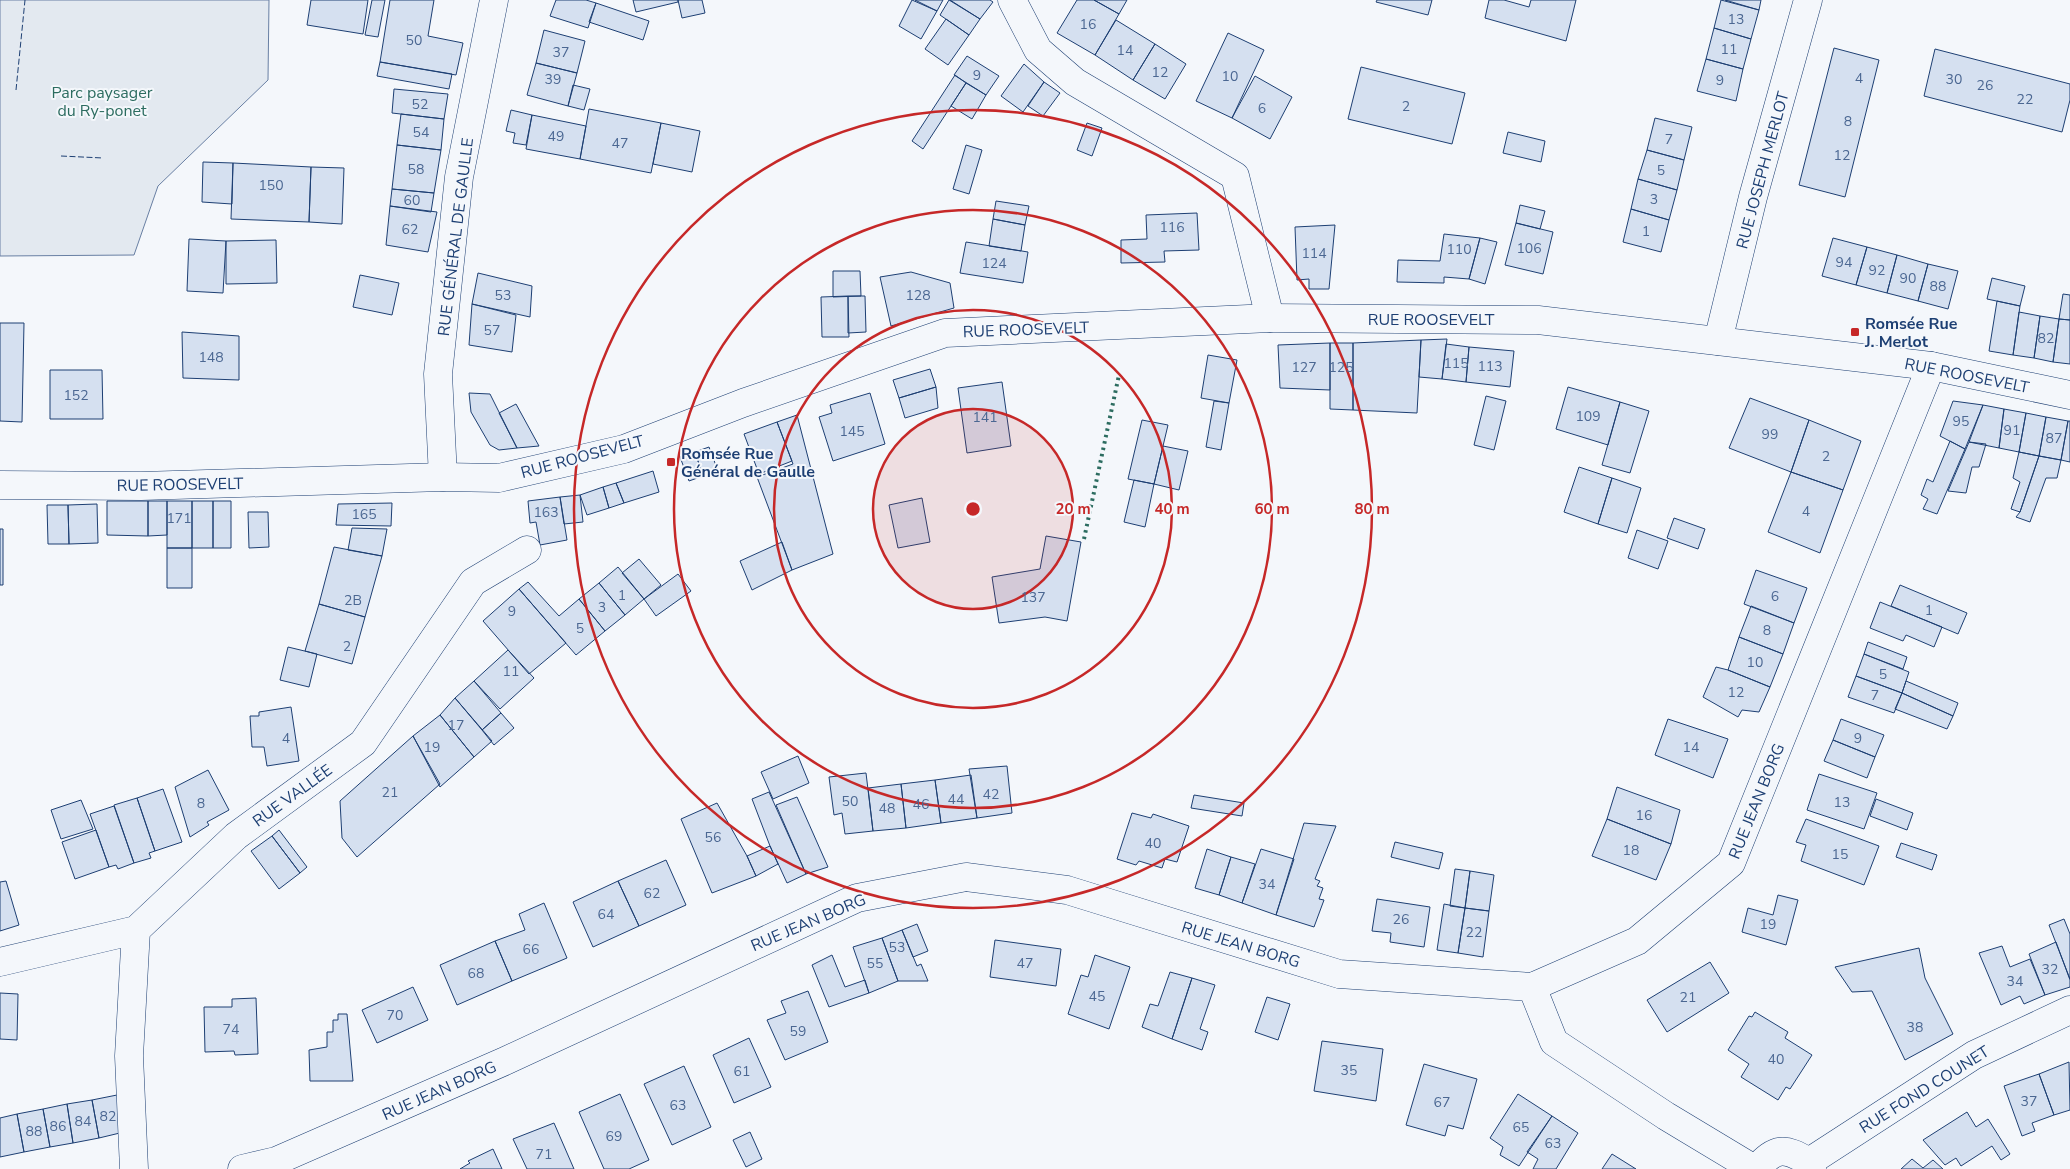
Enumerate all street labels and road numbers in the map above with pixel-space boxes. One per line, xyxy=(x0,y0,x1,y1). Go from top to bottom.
street label: RUE JOSEPH MERLOT xyxy=(1731,89,1795,251)
street label: RUE GÉNÉRAL DE GAULLE xyxy=(433,137,479,338)
street label: RUE ROOSEVELT xyxy=(1368,309,1495,331)
street label: RUE ROOSEVELT xyxy=(962,317,1090,343)
street label: RUE ROOSEVELT xyxy=(1903,353,2031,399)
street label: RUE ROOSEVELT xyxy=(518,430,647,484)
street label: RUE ROOSEVELT xyxy=(117,473,244,497)
street label: RUE JEAN BORG xyxy=(1724,740,1790,863)
street label: RUE VALLÉE xyxy=(248,759,337,832)
street label: RUE JEAN BORG xyxy=(747,889,869,957)
street label: RUE JEAN BORG xyxy=(1179,916,1303,973)
street label: RUE FOND COUNET xyxy=(1855,1041,1994,1139)
street label: RUE JEAN BORG xyxy=(379,1056,500,1126)

